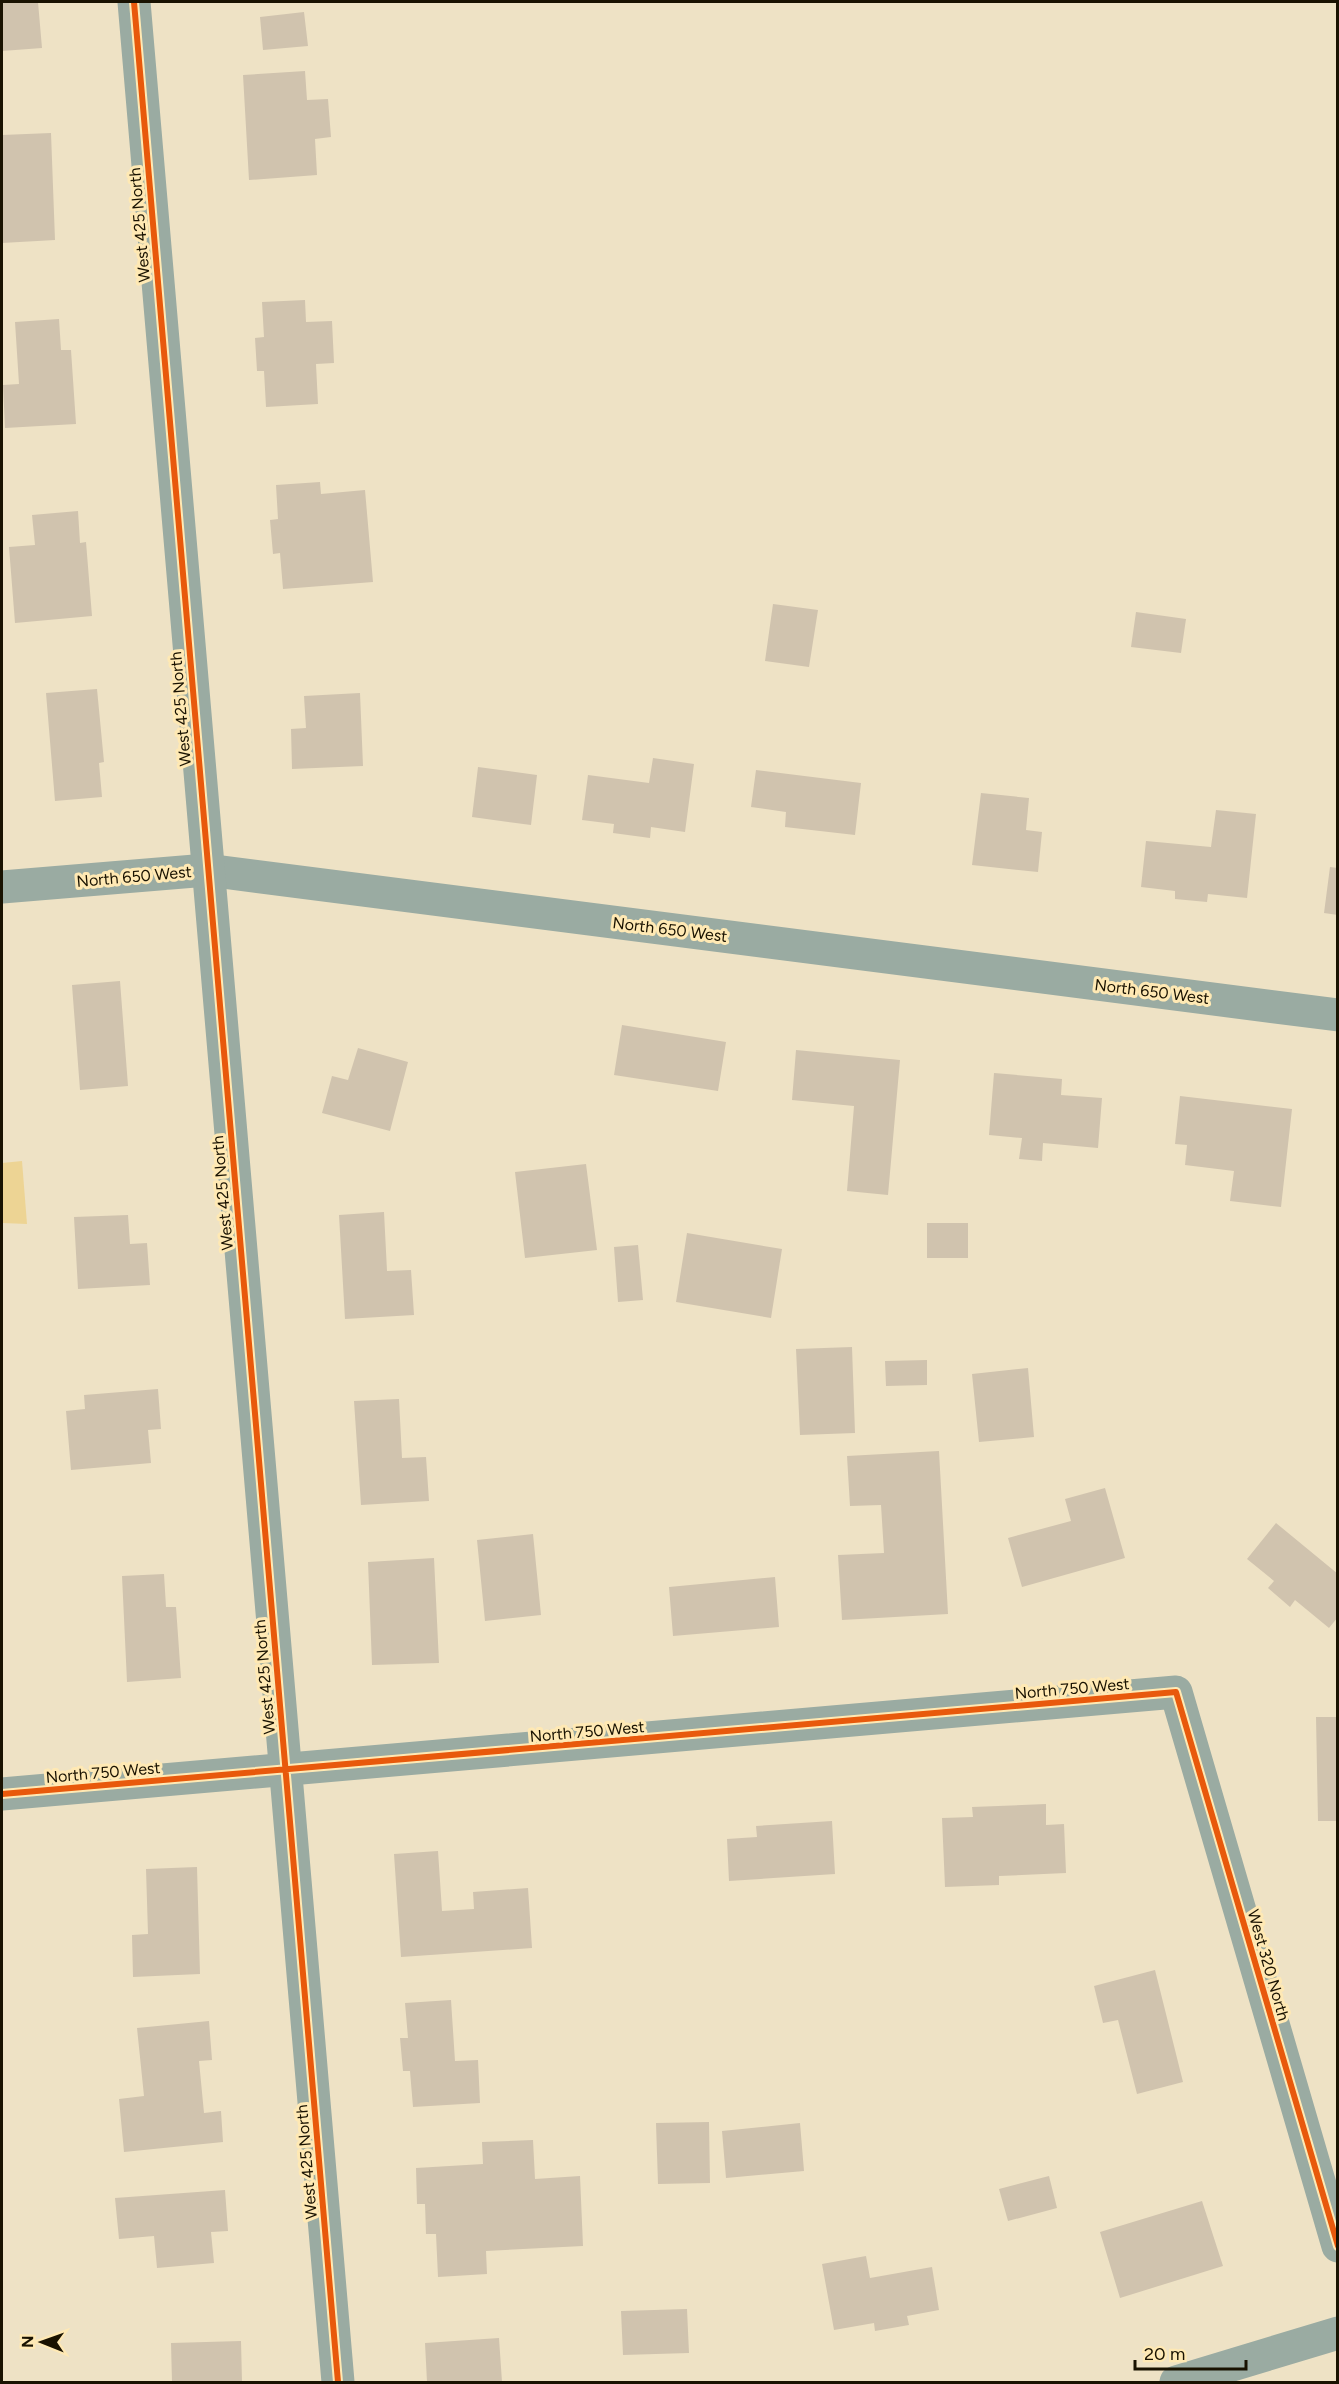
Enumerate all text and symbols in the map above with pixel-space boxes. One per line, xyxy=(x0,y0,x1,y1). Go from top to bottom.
street label: West 425 North xyxy=(125,167,154,283)
street label: West 425 North xyxy=(166,651,195,767)
street label: North 650 West xyxy=(76,862,192,891)
street label: North 650 West xyxy=(612,913,728,946)
street label: North 650 West xyxy=(1094,975,1210,1008)
street label: West 425 North xyxy=(208,1135,237,1251)
street label: West 425 North xyxy=(250,1619,279,1735)
street label: North 750 West xyxy=(1014,1674,1130,1703)
street label: North 750 West xyxy=(529,1717,645,1746)
street label: North 750 West xyxy=(45,1758,161,1787)
street label: West 320 North xyxy=(1244,1907,1293,2023)
street label: West 425 North xyxy=(292,2104,321,2220)
north arrow xyxy=(12,2312,72,2372)
scale bar xyxy=(1135,2333,1246,2371)
text: N xyxy=(18,2335,37,2348)
text: 20 m xyxy=(1144,2343,1185,2365)

